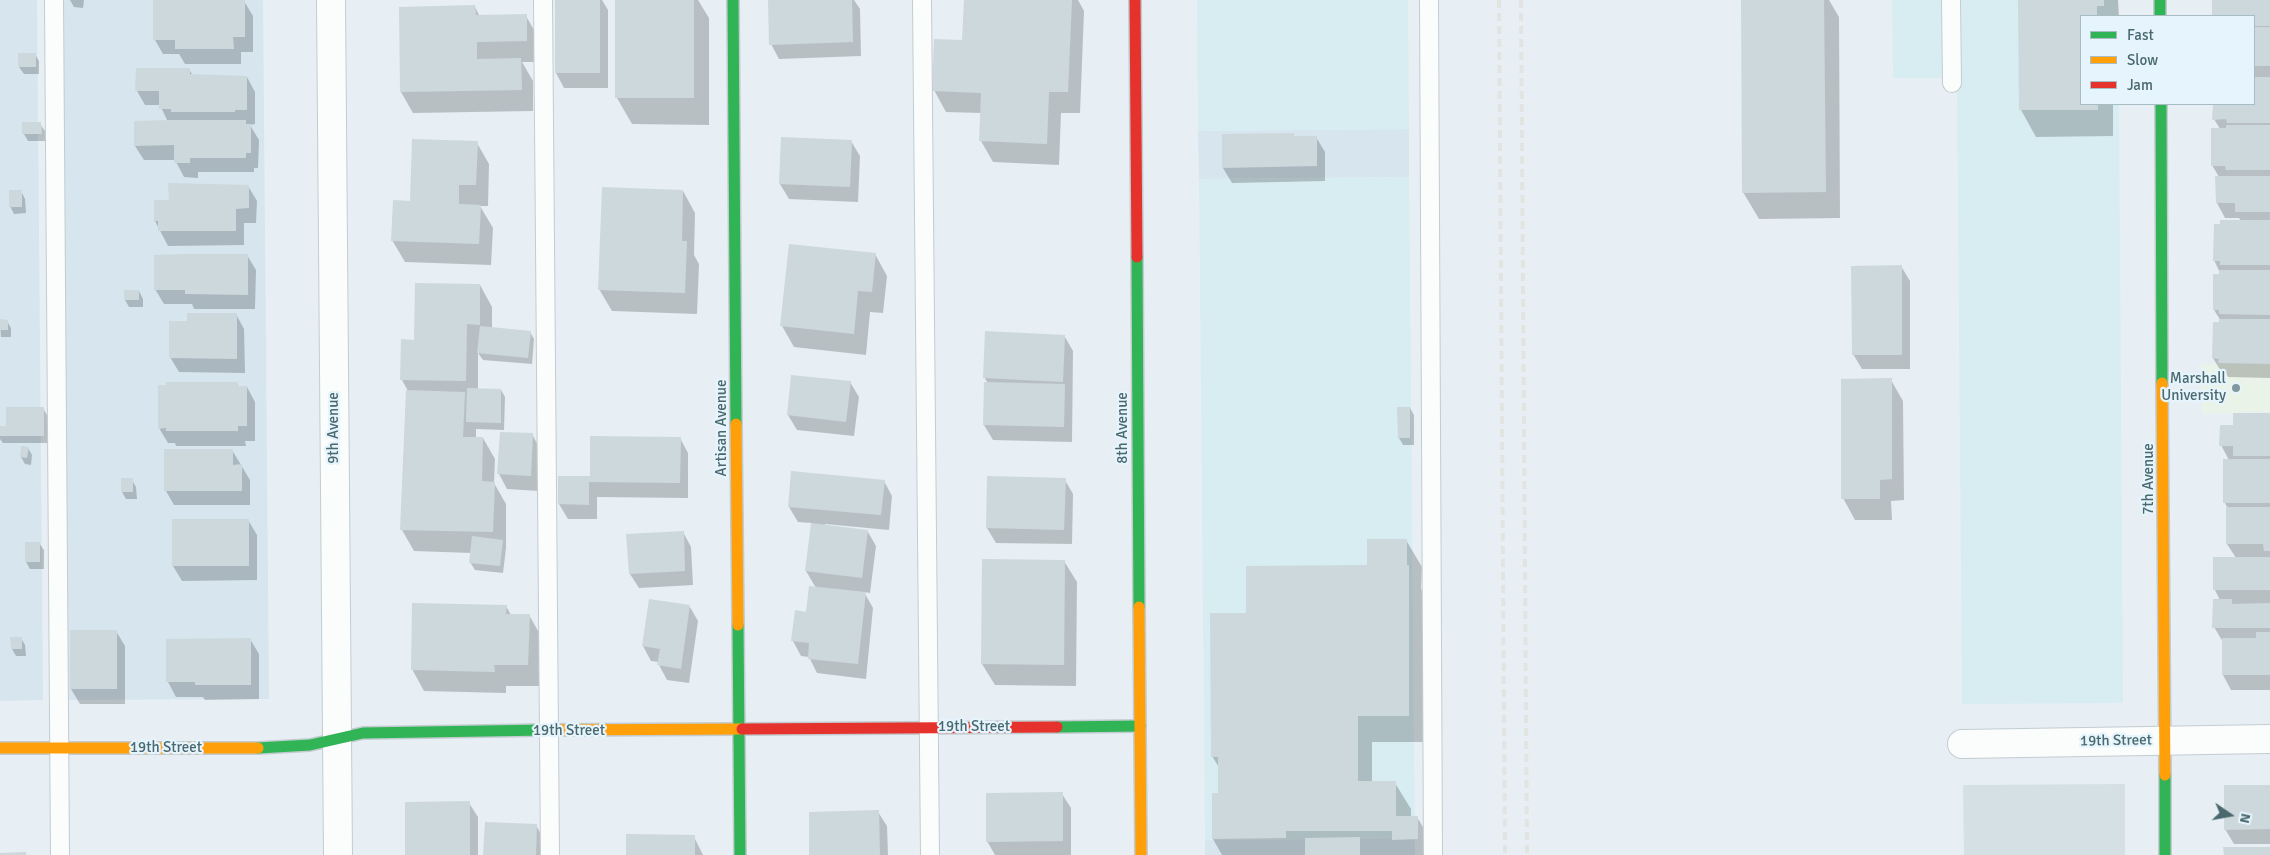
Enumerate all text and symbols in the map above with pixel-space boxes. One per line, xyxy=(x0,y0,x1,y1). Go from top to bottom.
legend xyxy=(2080,15,2255,105)
text: Fast xyxy=(2127,26,2154,44)
text: Slow xyxy=(2127,51,2158,69)
text: Jam xyxy=(2127,76,2153,94)
place label: Marshall University xyxy=(2161,370,2226,405)
street label: Artisan Avenue xyxy=(713,379,731,477)
marker: Marshall University xyxy=(2230,382,2242,394)
street label: 9th Avenue xyxy=(325,392,343,464)
street label: 8th Avenue xyxy=(1114,392,1132,464)
street label: 7th Avenue xyxy=(2140,443,2158,515)
street label: 19th Street xyxy=(938,718,1010,736)
street label: 19th Street xyxy=(533,722,605,740)
street label: 19th Street xyxy=(2080,731,2152,751)
street label: 19th Street xyxy=(130,739,202,757)
north arrow xyxy=(2205,790,2255,840)
text: N xyxy=(2236,812,2254,825)

